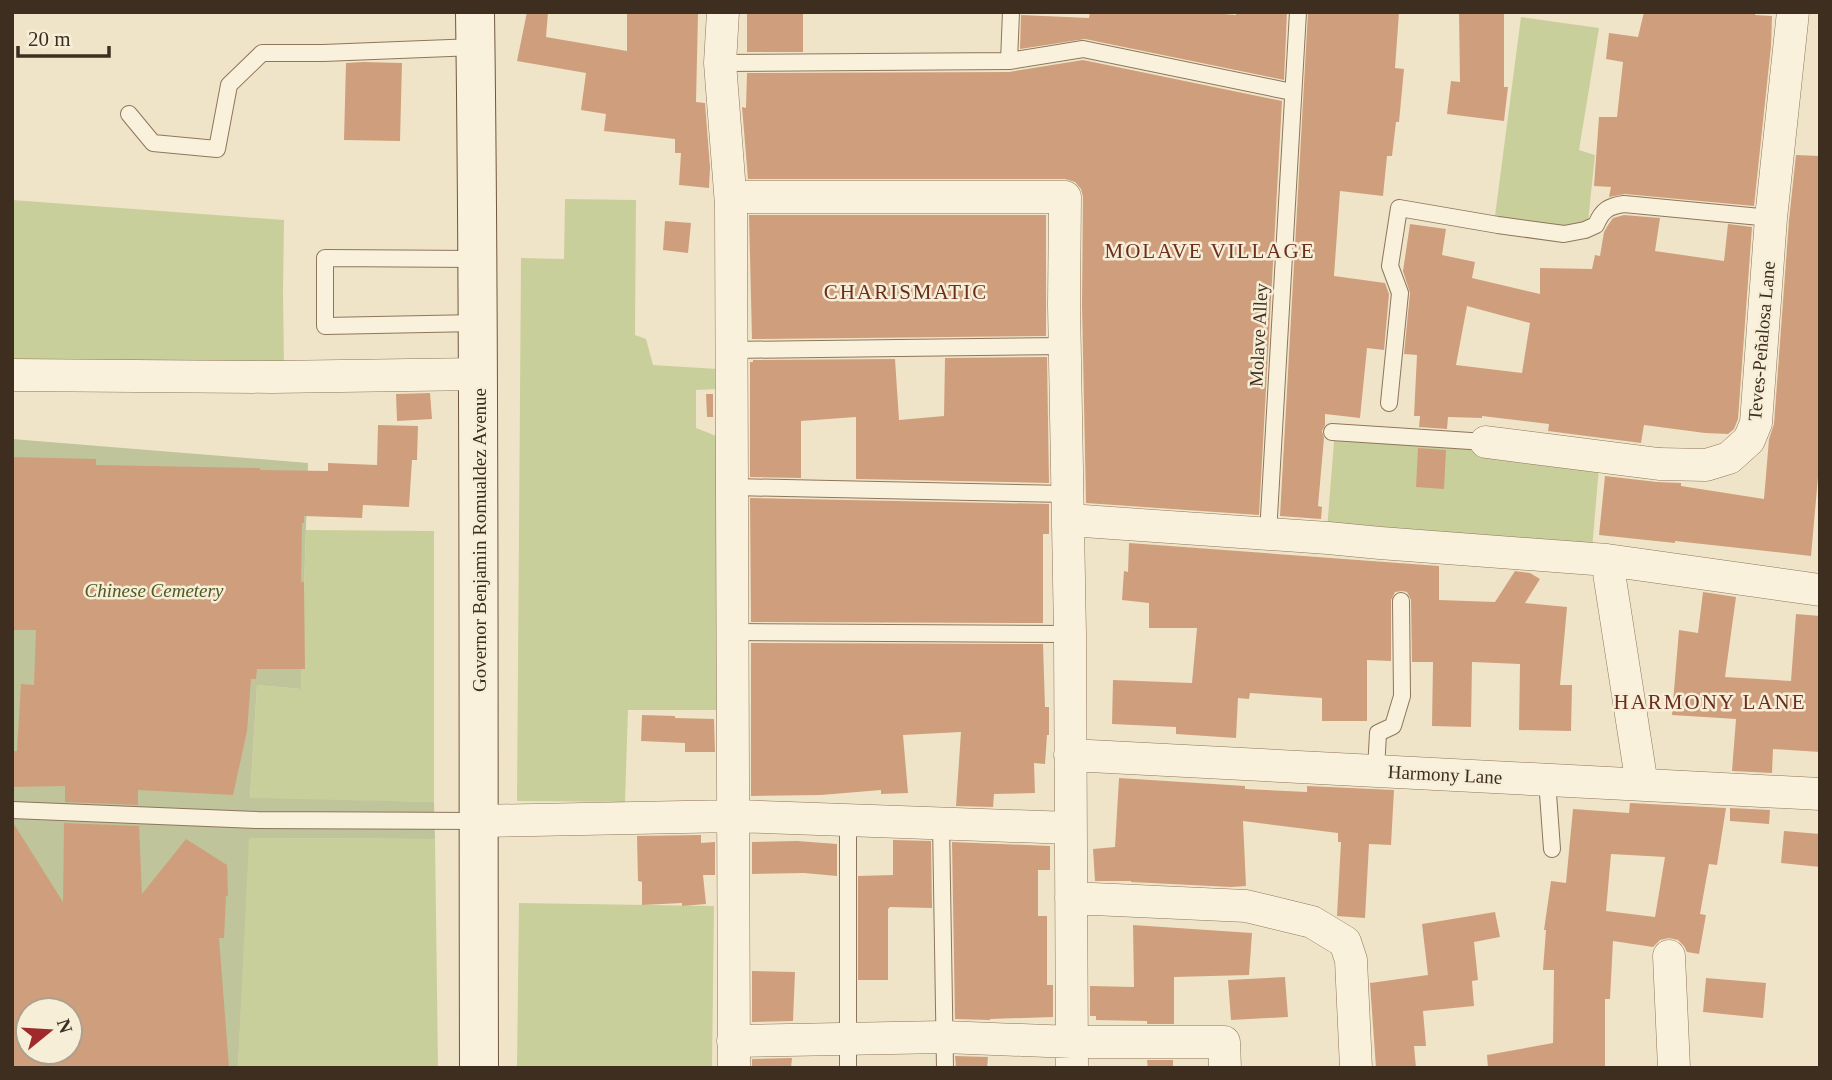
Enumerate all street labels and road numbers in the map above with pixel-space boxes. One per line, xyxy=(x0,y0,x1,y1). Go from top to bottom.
street label: Teves-Peñalosa Lane xyxy=(1744,260,1779,422)
street label: Molave Alley xyxy=(1245,282,1272,387)
street label: Governor Benjamin Romualdez Avenue xyxy=(469,388,490,692)
street label: Harmony Lane xyxy=(1387,761,1503,788)

